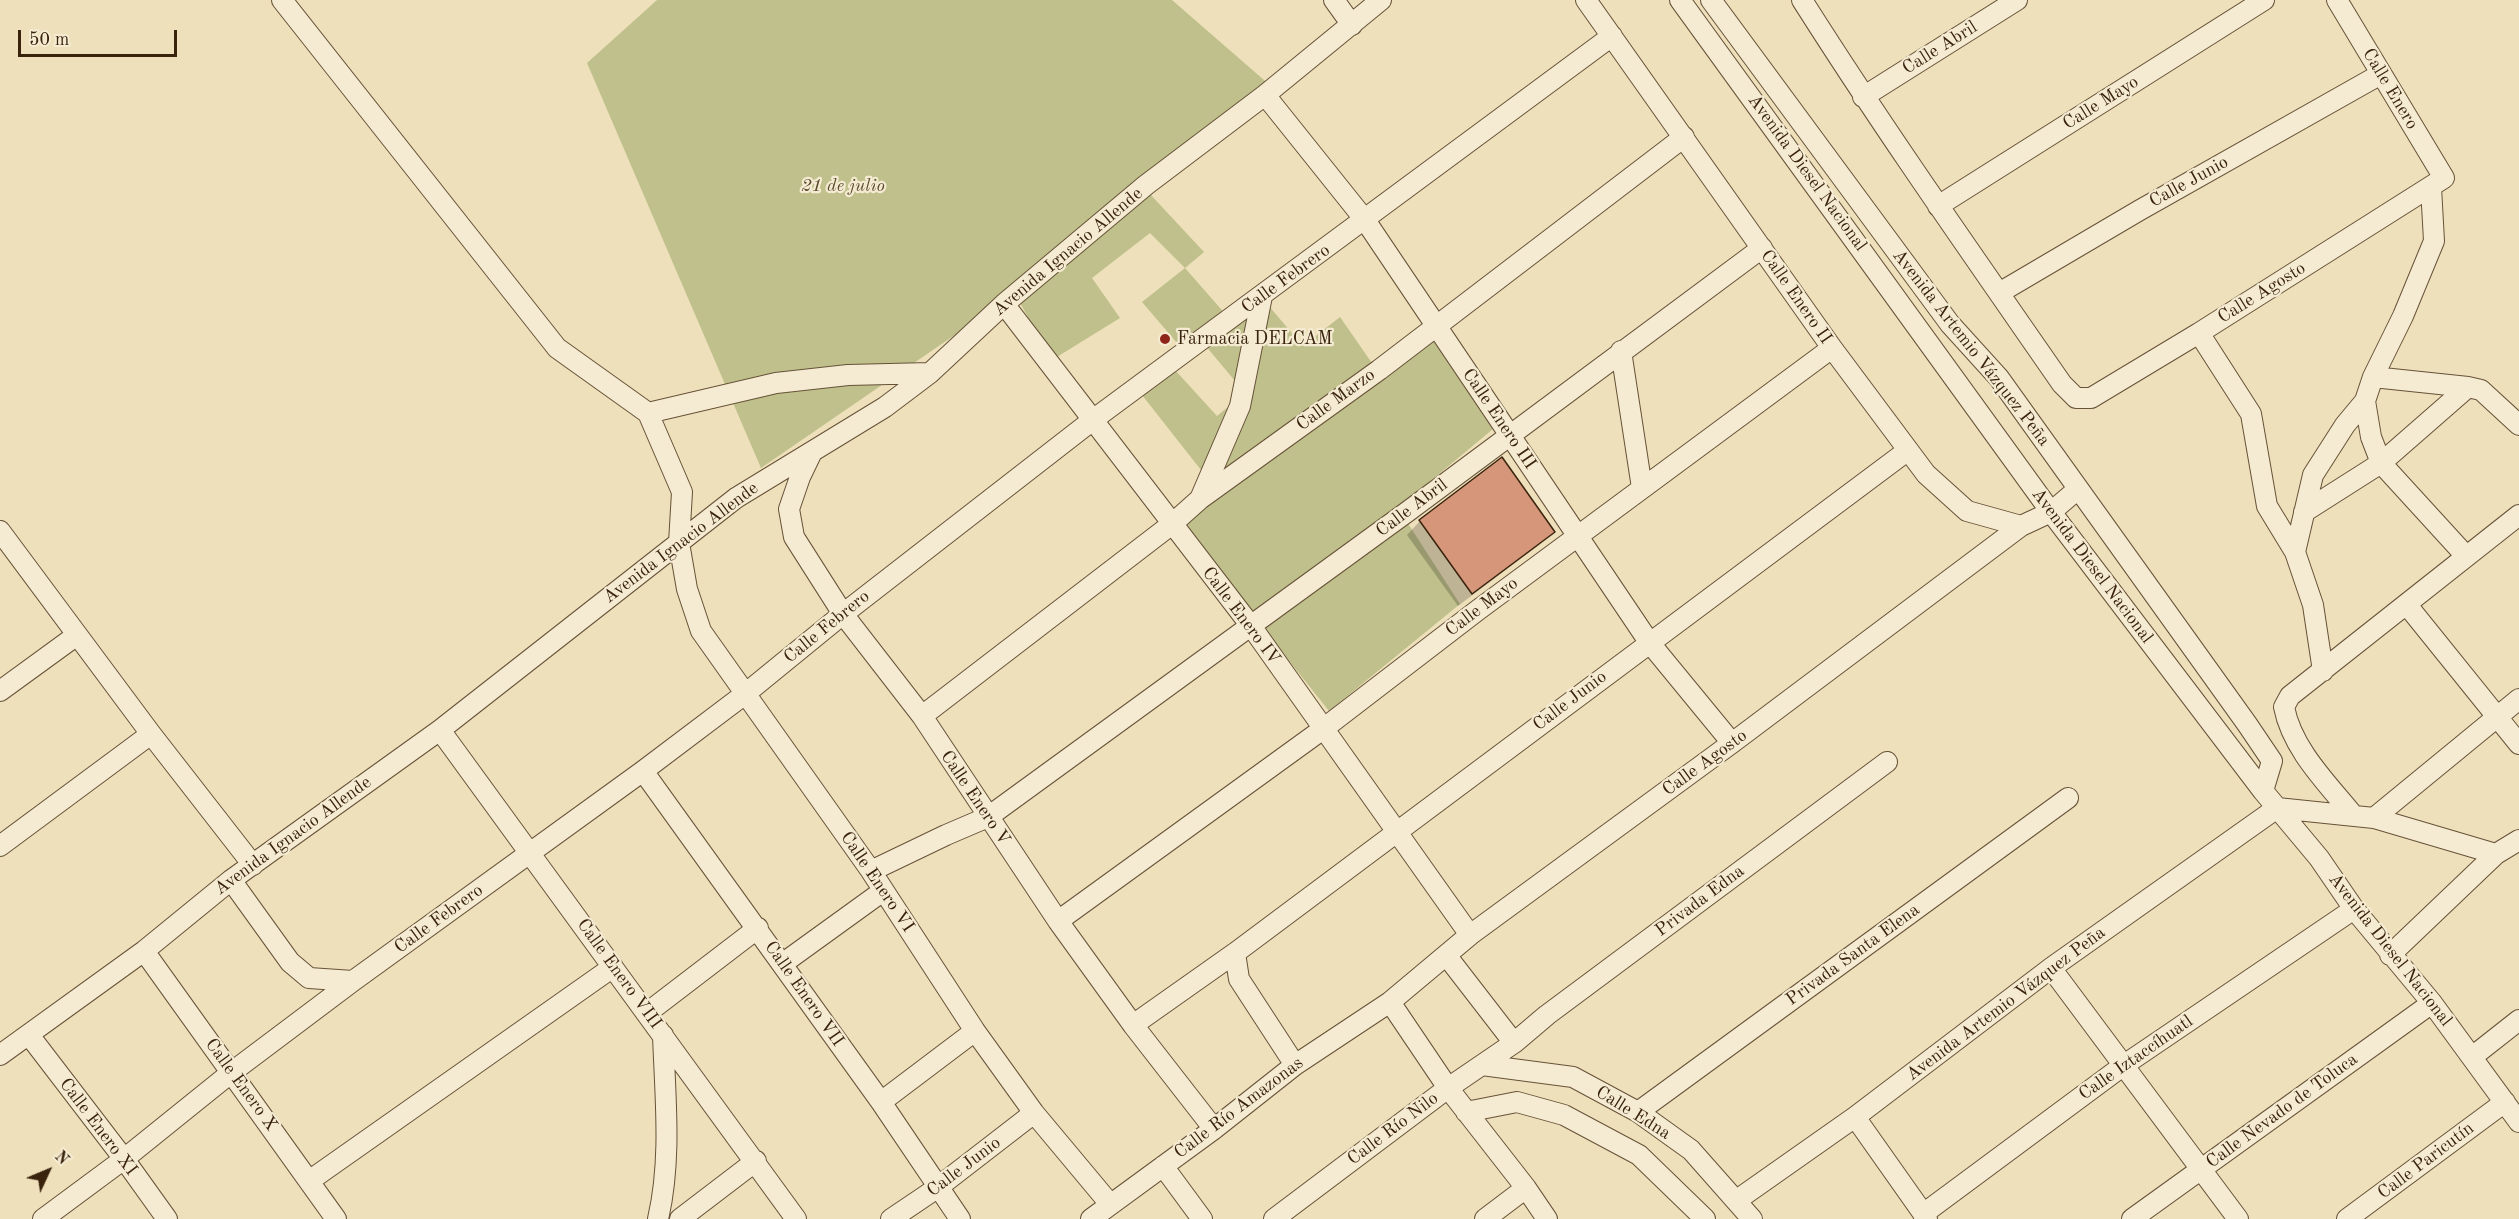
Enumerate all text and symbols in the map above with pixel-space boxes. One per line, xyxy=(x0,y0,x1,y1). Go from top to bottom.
street label: Calle Abril xyxy=(1899,17,1981,79)
scale bar xyxy=(21,18,180,56)
text: 50 m xyxy=(29,31,69,49)
street label: Calle Enero xyxy=(2357,45,2423,133)
street label: Calle Mayo xyxy=(2059,71,2143,135)
street label: Avenida Diesel Nacional xyxy=(1743,90,1871,256)
street label: Calle Junio xyxy=(2146,152,2232,212)
park label: 21 de julio xyxy=(801,175,885,197)
street label: Avenida Ignacio Allende xyxy=(989,183,1147,321)
street label: Calle Febrero xyxy=(1237,240,1335,318)
street label: Avenida Artemio Vázquez Peña xyxy=(1887,245,2055,451)
street label: Calle Enero II xyxy=(1756,246,1836,348)
street label: Calle Agosto xyxy=(2214,257,2310,329)
place label: Farmacia DELCAM xyxy=(1177,328,1333,350)
marker: Farmacia DELCAM xyxy=(1158,332,1172,346)
street label: Calle Marzo xyxy=(1292,364,1380,436)
street label: Calle Enero III xyxy=(1457,364,1541,474)
street label: Calle Abril xyxy=(1372,474,1452,542)
street label: Avenida Ignacio Allende xyxy=(599,478,763,608)
street label: Avenida Diesel Nacional xyxy=(2027,484,2157,648)
street label: Calle Enero IV xyxy=(1197,563,1285,669)
street label: Calle Mayo xyxy=(1441,573,1523,641)
street label: Calle Febrero xyxy=(780,586,874,668)
street label: Calle Junio xyxy=(1529,666,1611,736)
street label: Calle Agosto xyxy=(1658,725,1752,801)
street label: Calle Enero V xyxy=(935,747,1015,849)
street label: Avenida Ignacio Allende xyxy=(210,772,376,900)
street label: Calle Enero VI xyxy=(835,828,919,936)
street label: Privada Edna xyxy=(1651,860,1749,942)
street label: Avenida Diesel Nacional xyxy=(2323,869,2457,1031)
street label: Calle Febrero xyxy=(390,880,488,958)
street label: Privada Santa Elena xyxy=(1782,899,1924,1011)
street label: Calle Enero VIII xyxy=(572,915,666,1033)
street label: Avenida Artemio Vázquez Peña xyxy=(1902,922,2110,1086)
street label: Calle Enero VII xyxy=(760,937,848,1051)
street label: Calle Iztaccíhuatl xyxy=(2075,1011,2197,1105)
street label: Calle Enero X xyxy=(200,1034,282,1136)
street label: Calle Nevado de Toluca xyxy=(2202,1049,2362,1173)
street label: Calle Río Amazonas xyxy=(1170,1052,1308,1164)
street label: Calle Enero XI xyxy=(54,1074,142,1180)
street label: Calle Edna xyxy=(1591,1081,1675,1145)
street label: Calle Río Nilo xyxy=(1343,1088,1443,1170)
street label: Calle Paricutín xyxy=(2374,1118,2478,1204)
street label: Calle Junio xyxy=(923,1132,1005,1202)
north arrow xyxy=(18,1141,78,1201)
text: N xyxy=(51,1149,71,1168)

